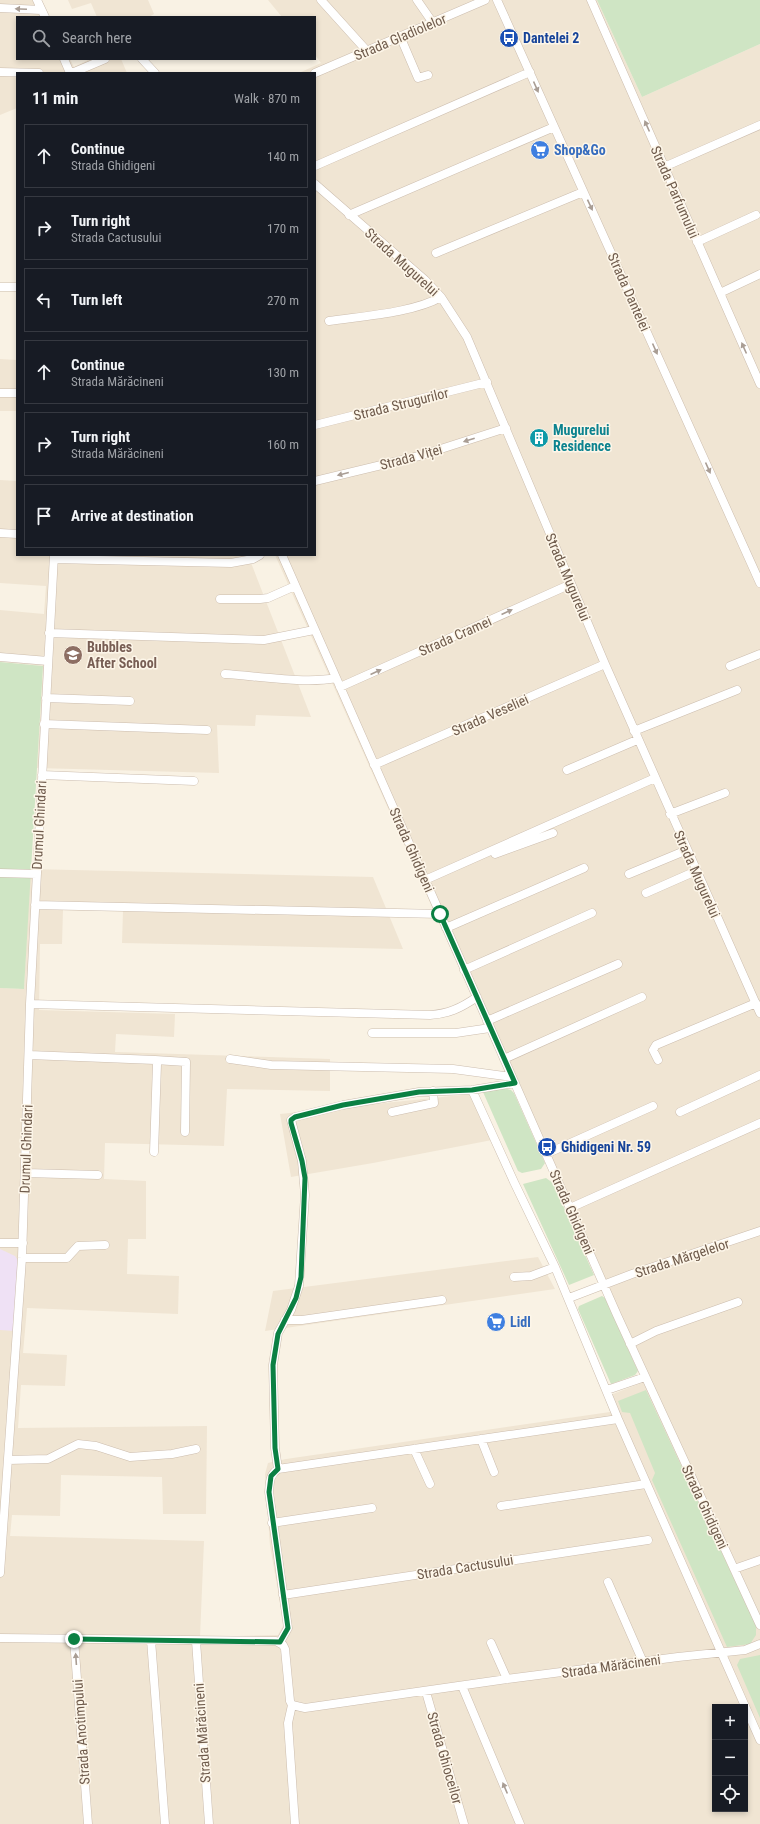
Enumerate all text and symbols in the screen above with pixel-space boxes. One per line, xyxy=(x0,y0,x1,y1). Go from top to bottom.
one-way arrow xyxy=(14,6,27,12)
street label: Strada Gladiolelor xyxy=(351,10,449,64)
search box xyxy=(16,16,316,60)
icon: search xyxy=(30,27,52,49)
bus stop icon: Dantelei 2 xyxy=(498,27,520,49)
text: Search here xyxy=(62,29,132,47)
place label: Dantelei 2 xyxy=(523,30,579,46)
one-way arrow xyxy=(534,81,540,93)
text: 11 min xyxy=(32,88,78,108)
text: Walk · 870 m xyxy=(234,91,300,106)
one-way arrow xyxy=(643,120,649,132)
supermarket icon: Shop&Go xyxy=(529,139,551,161)
text: Continue xyxy=(71,140,125,158)
place label: Shop&Go xyxy=(554,142,606,158)
street label: Strada Parfumului xyxy=(647,143,703,241)
icon: ahead xyxy=(33,145,55,167)
text: 140 m xyxy=(267,149,299,164)
text: Strada Ghidigeni xyxy=(71,158,155,173)
one-way arrow xyxy=(587,200,593,212)
text: Turn right xyxy=(71,212,130,230)
icon: right xyxy=(33,217,55,239)
text: 170 m xyxy=(267,221,299,236)
street label: Strada Mugurelui xyxy=(362,225,442,299)
text: Strada Cactusului xyxy=(71,230,161,245)
street label: Strada Dantelei xyxy=(605,250,653,334)
icon: left xyxy=(33,289,55,311)
text: Turn left xyxy=(71,291,122,309)
text: 270 m xyxy=(267,293,299,308)
one-way arrow xyxy=(741,342,747,354)
one-way arrow xyxy=(652,344,658,356)
text: Continue xyxy=(71,356,125,374)
icon: ahead xyxy=(33,361,55,383)
text: 130 m xyxy=(267,365,299,380)
text: Strada Mărăcineni xyxy=(71,374,164,389)
street label: Strada Strugurilor xyxy=(352,384,450,424)
place label: Mugurelui Residence xyxy=(553,422,611,454)
building icon: Mugurelui Residence xyxy=(528,427,550,449)
text: Turn right xyxy=(71,428,130,446)
icon: right xyxy=(33,433,55,455)
text: 160 m xyxy=(267,437,299,452)
one-way arrow xyxy=(462,437,474,443)
street label: Strada Viței xyxy=(378,441,444,474)
text: Strada Mărăcineni xyxy=(71,446,164,461)
one-way arrow xyxy=(705,462,711,473)
one-way arrow xyxy=(337,471,349,477)
icon: arrive xyxy=(33,505,55,527)
text: Arrive at destination xyxy=(71,507,194,525)
street label: Strada Mugurelui xyxy=(542,531,594,623)
one-way arrow xyxy=(501,609,513,616)
street label: Strada Cramei xyxy=(416,613,494,659)
place label: Bubbles After School xyxy=(87,639,157,671)
school or university icon: Bubbles After School xyxy=(62,644,84,666)
one-way arrow xyxy=(370,668,382,674)
street label: Strada Veseliei xyxy=(449,691,531,739)
street label: Drumul Ghindari xyxy=(29,780,49,870)
street label: Strada Ghidigeni xyxy=(386,805,438,895)
street label: Strada Mugurelui xyxy=(671,828,723,920)
route start xyxy=(431,905,449,923)
street label: Drumul Ghindari xyxy=(16,1104,36,1194)
bus stop icon: Ghidigeni Nr. 59 xyxy=(536,1136,558,1158)
place label: Ghidigeni Nr. 59 xyxy=(561,1139,651,1155)
street label: Strada Ghidigeni xyxy=(546,1167,598,1257)
street label: Strada Mărgelelor xyxy=(633,1235,731,1281)
supermarket icon: Lidl xyxy=(485,1311,507,1333)
place label: Lidl xyxy=(510,1314,531,1330)
street label: Strada Ghidigeni xyxy=(679,1462,731,1552)
street label: Strada Cactusului xyxy=(416,1551,514,1583)
route end xyxy=(65,1630,83,1648)
street label: Strada Mărăcineni xyxy=(560,1651,662,1681)
one-way arrow xyxy=(72,1653,79,1665)
street label: Strada Anotimpului xyxy=(69,1679,93,1785)
street label: Strada Mărăcineni xyxy=(191,1683,213,1783)
map controls xyxy=(712,1704,748,1812)
button: + xyxy=(712,1704,748,1740)
street label: Strada Ghioceilor xyxy=(424,1710,466,1806)
button: − xyxy=(712,1740,748,1776)
button: locate xyxy=(712,1776,748,1812)
one-way arrow xyxy=(501,1782,507,1794)

